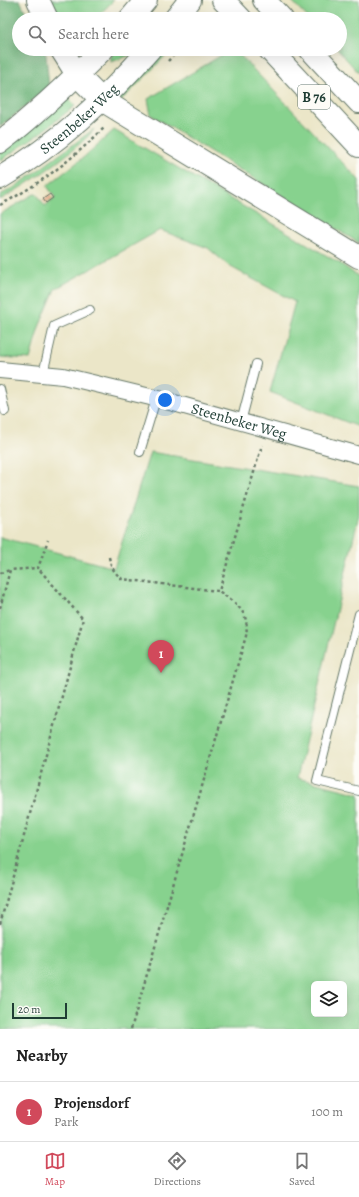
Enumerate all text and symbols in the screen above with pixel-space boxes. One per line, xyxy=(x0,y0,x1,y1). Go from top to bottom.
search box xyxy=(12,12,347,56)
icon: search xyxy=(26,23,48,45)
text: Search here xyxy=(58,24,129,44)
street label: Steenbeker Weg xyxy=(36,79,123,159)
road number: B 76 xyxy=(298,85,330,109)
your location xyxy=(155,390,175,410)
street label: Steenbeker Weg xyxy=(189,398,290,444)
pin: 1 xyxy=(148,640,174,673)
map controls xyxy=(311,981,347,1017)
button: layers xyxy=(311,981,347,1017)
scale bar xyxy=(12,1001,67,1020)
text: 20 m xyxy=(18,1002,40,1017)
text: Nearby xyxy=(16,1044,67,1067)
text: Projensdorf xyxy=(54,1093,129,1113)
text: 1 xyxy=(27,1103,31,1120)
text: 100 m xyxy=(311,1103,343,1120)
text: Park xyxy=(54,1113,78,1130)
tab: Map xyxy=(44,1150,66,1189)
tab: Directions xyxy=(154,1150,201,1189)
tab: Saved xyxy=(289,1150,315,1189)

